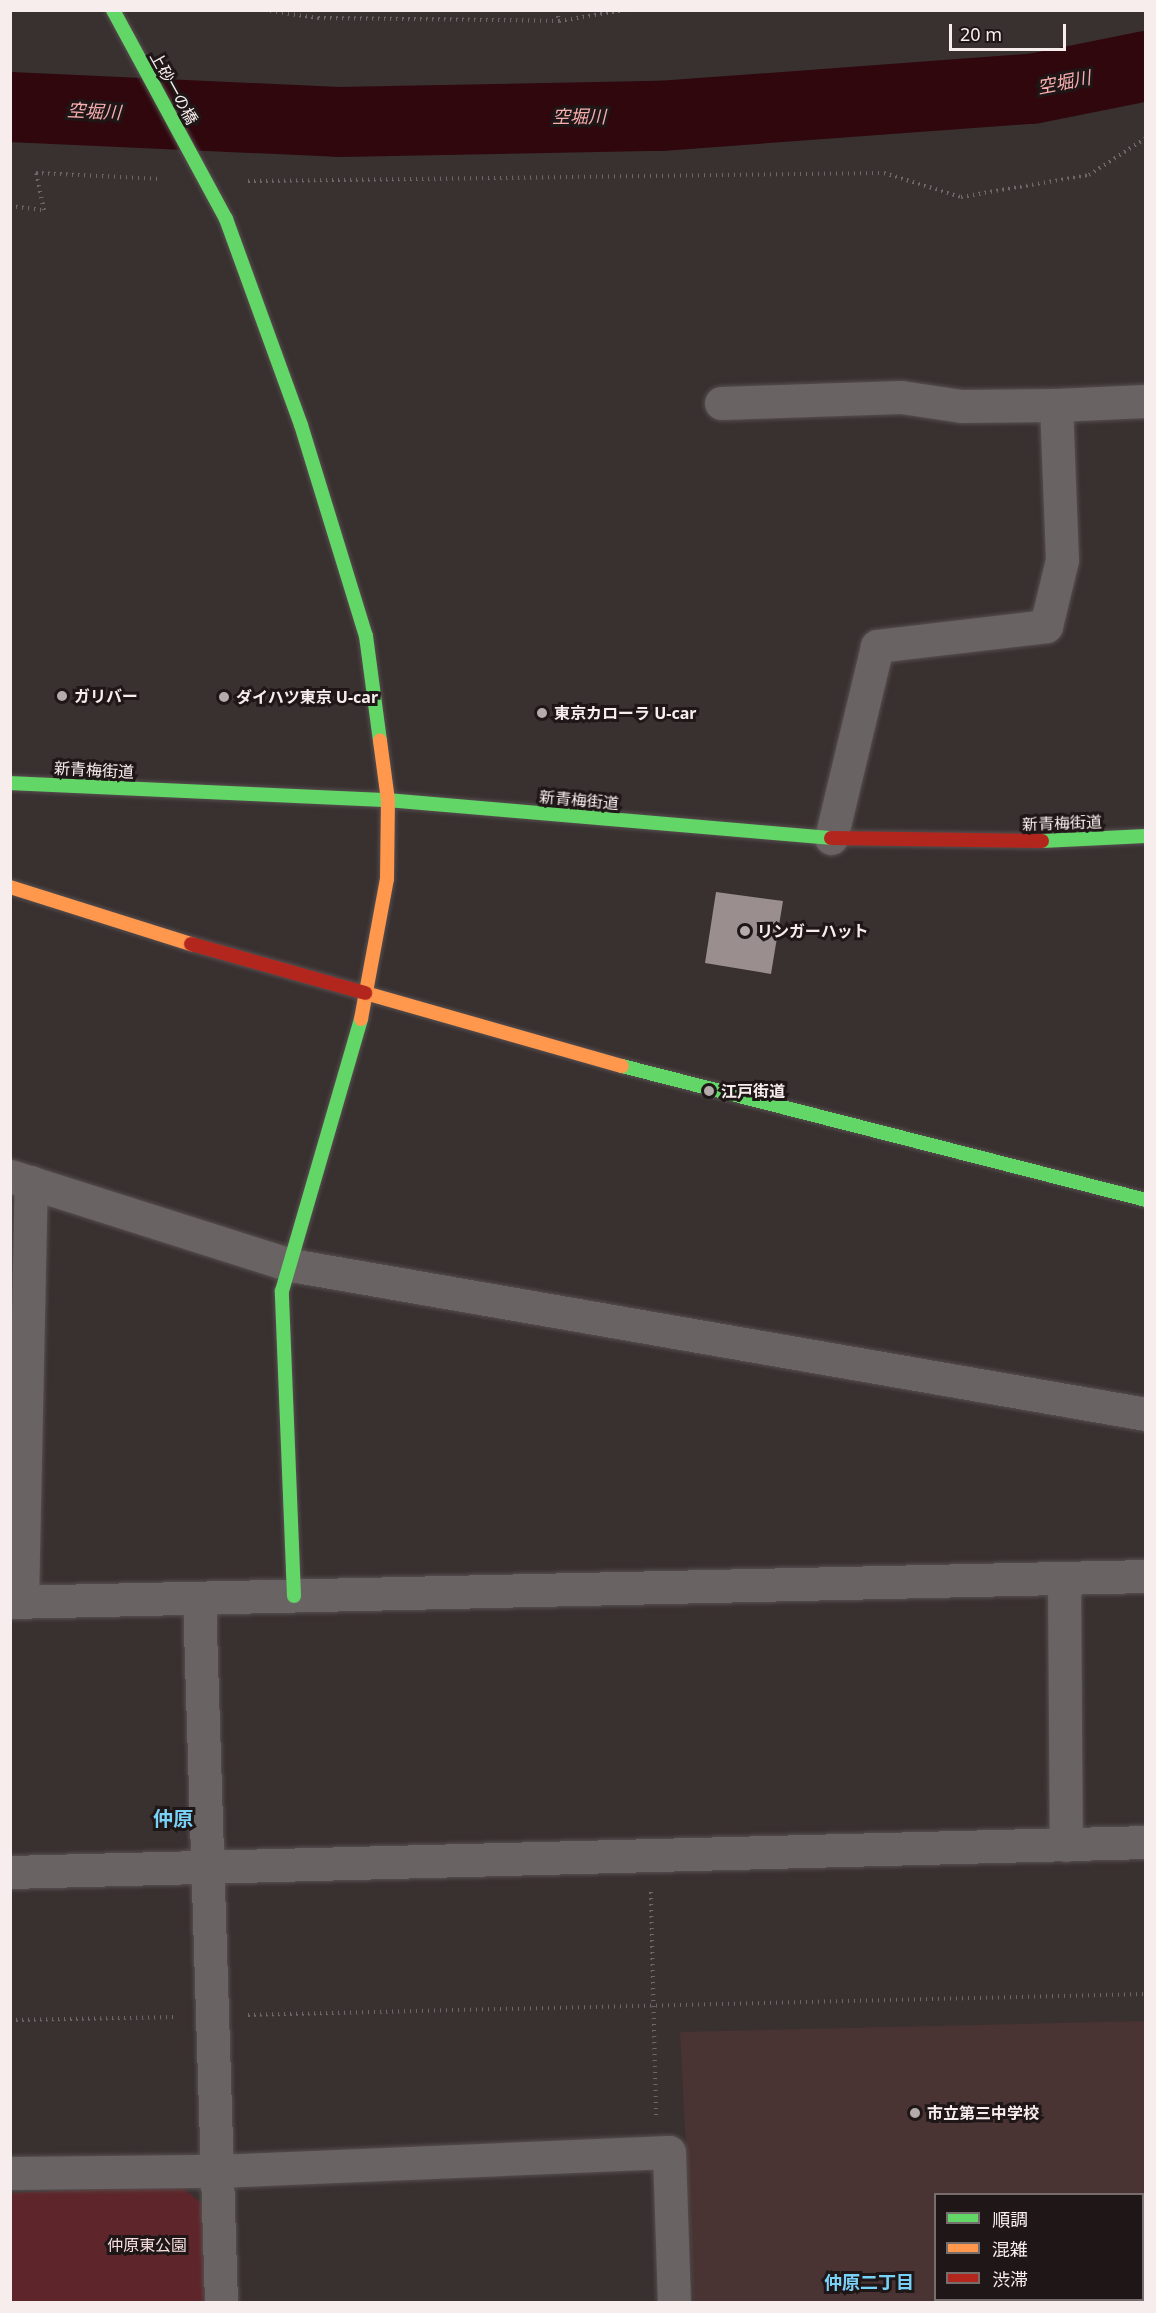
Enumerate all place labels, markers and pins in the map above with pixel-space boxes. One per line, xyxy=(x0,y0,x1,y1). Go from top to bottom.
place label: ガリバー xyxy=(74,686,138,706)
place label: ダイハツ東京 U-car xyxy=(236,687,378,707)
marker: ガリバー xyxy=(55,689,69,703)
marker: ダイハツ東京 U-car xyxy=(217,690,231,704)
place label: 東京カローラ U-car xyxy=(554,703,696,723)
marker: 東京カローラ U-car xyxy=(535,706,549,720)
place label: リンガーハット xyxy=(757,921,869,941)
marker: リンガーハット xyxy=(738,924,752,938)
place label: 江戸街道 xyxy=(721,1081,785,1101)
marker: 江戸街道 xyxy=(702,1084,716,1098)
place label: 市立第三中学校 xyxy=(927,2103,1039,2123)
marker: 市立第三中学校 xyxy=(908,2106,922,2120)

